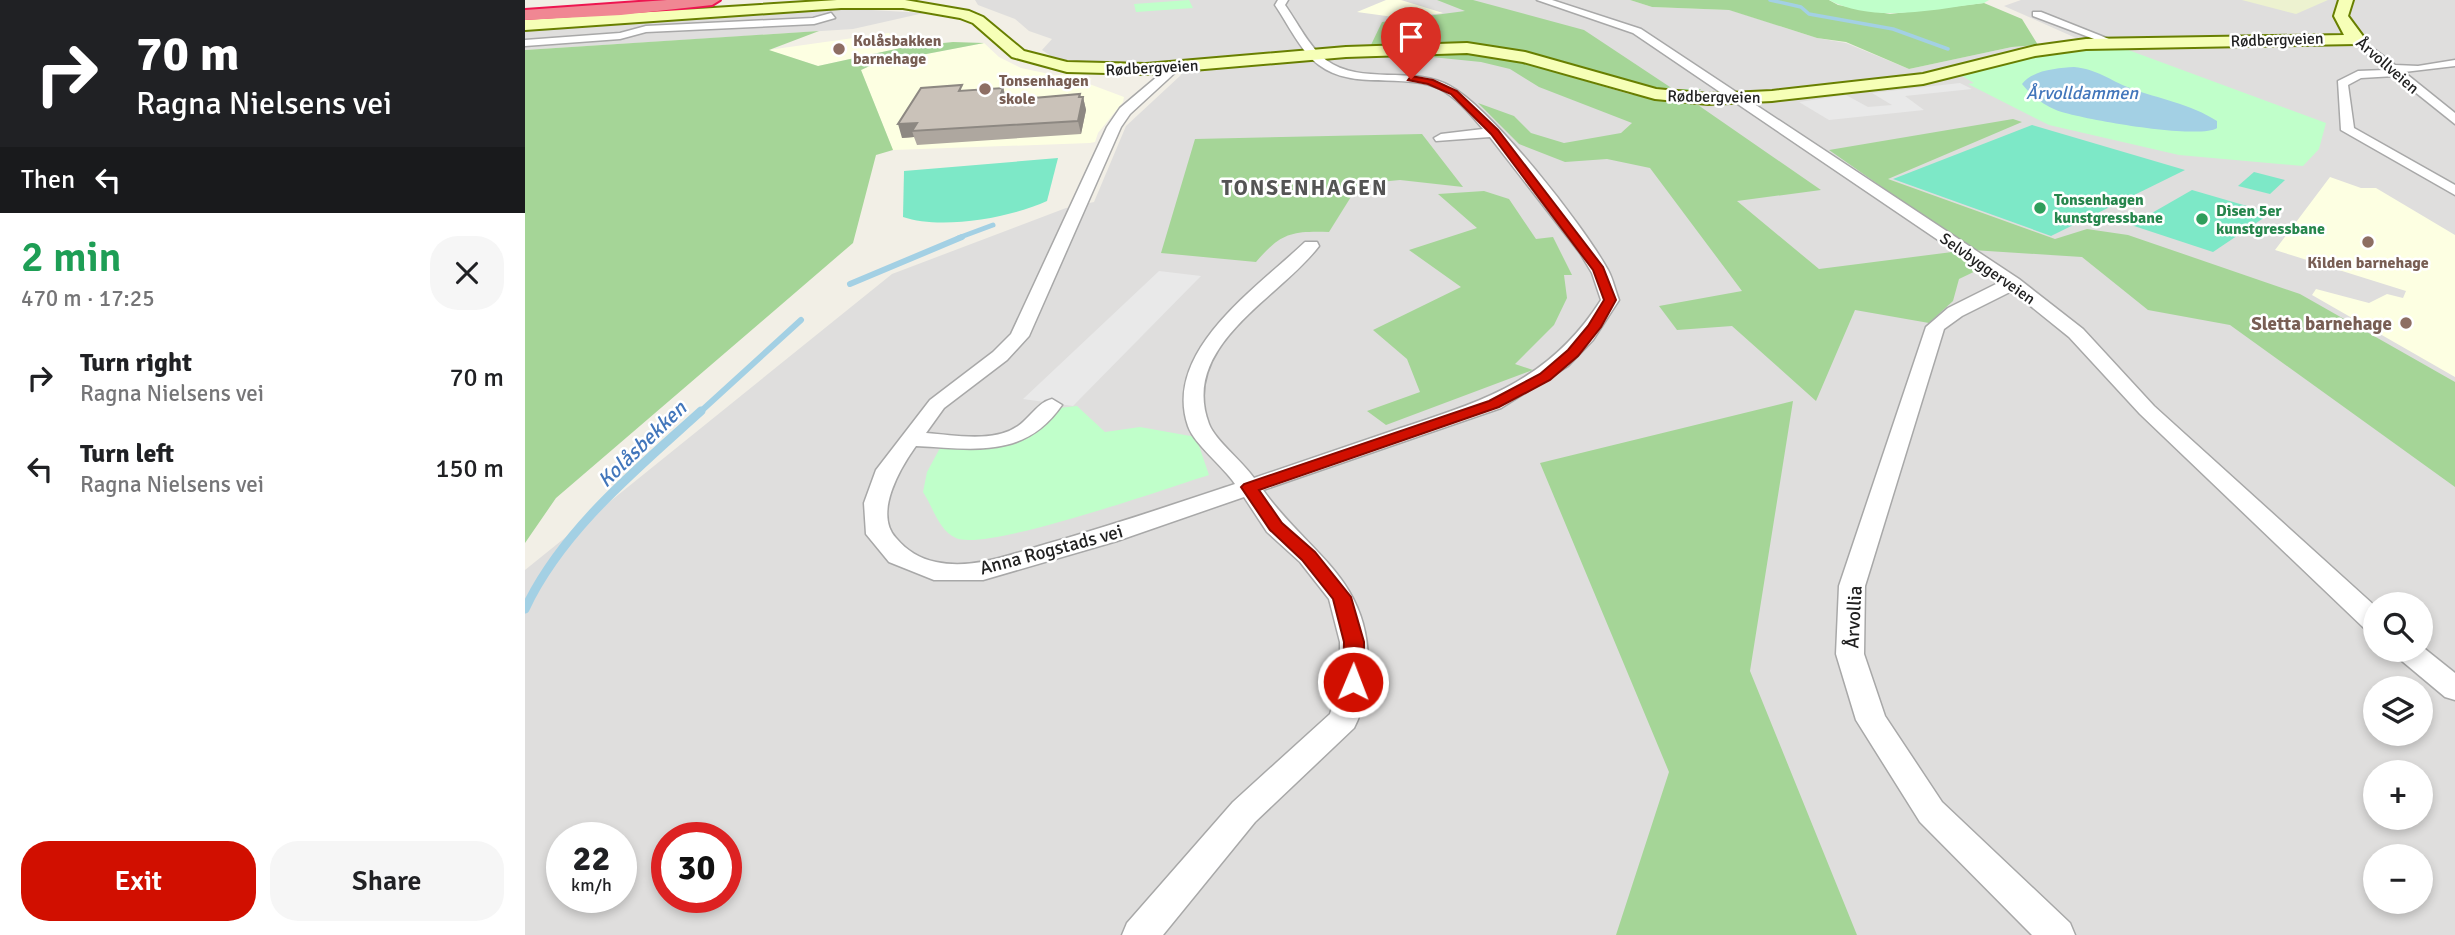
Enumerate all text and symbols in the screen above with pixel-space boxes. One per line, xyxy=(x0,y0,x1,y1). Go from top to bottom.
pin xyxy=(1381,7,1441,79)
icon: arrive xyxy=(1392,18,1430,56)
text: 70 m xyxy=(136,24,239,84)
icon: right xyxy=(21,28,112,119)
street label: Rødbergveien xyxy=(2230,28,2324,52)
place label: Kolåsbakken barnehage xyxy=(853,31,942,69)
street label: Årvollveien xyxy=(2352,33,2423,98)
marker: Kolåsbakken barnehage xyxy=(831,41,847,57)
street label: Rødbergveien xyxy=(1105,56,1199,80)
place label: Tonsenhagen skole xyxy=(999,71,1089,109)
marker: Tonsenhagen skole xyxy=(977,81,993,97)
water label: Årvolldammen xyxy=(2026,82,2139,104)
text: Ragna Nielsens vei xyxy=(136,84,392,123)
street label: Rødbergveien xyxy=(1667,86,1761,108)
icon: left xyxy=(89,161,127,199)
text: Then xyxy=(21,164,75,196)
district label: TONSENHAGEN xyxy=(1221,175,1389,201)
place label: Tonsenhagen kunstgressbane xyxy=(2054,190,2163,228)
marker: Tonsenhagen kunstgressbane xyxy=(2032,200,2048,216)
place label: Disen 5er kunstgressbane xyxy=(2216,201,2325,239)
marker: Disen 5er kunstgressbane xyxy=(2194,211,2210,227)
street label: Selvbyggerveien xyxy=(1936,229,2039,309)
text: 2 min xyxy=(21,232,122,283)
marker: Kilden barnehage xyxy=(2360,234,2376,250)
button: close xyxy=(430,236,504,310)
place label: Kilden barnehage xyxy=(2307,253,2429,273)
text: 470 m · 17:25 xyxy=(21,284,155,313)
place label: Sletta barnehage xyxy=(2251,312,2392,336)
marker: Sletta barnehage xyxy=(2398,315,2414,331)
text: Turn right xyxy=(80,347,192,379)
icon: right xyxy=(21,359,59,397)
text: 70 m xyxy=(449,362,504,394)
text: Ragna Nielsens vei xyxy=(80,379,264,408)
water label: Kolåsbekken xyxy=(592,395,692,493)
text: Turn left xyxy=(80,438,174,470)
icon: left xyxy=(21,450,59,488)
text: 150 m xyxy=(435,453,504,485)
text: Ragna Nielsens vei xyxy=(80,470,264,499)
street label: Anna Rogstads vei xyxy=(977,519,1126,581)
street label: Årvollia xyxy=(1840,585,1868,649)
map controls xyxy=(2363,592,2433,914)
button: search xyxy=(2363,592,2433,662)
position arrow xyxy=(1316,645,1390,719)
button: layers xyxy=(2363,676,2433,746)
button: + xyxy=(2363,760,2433,830)
speed limit sign: 30 xyxy=(651,822,742,913)
text: 22 xyxy=(573,837,610,880)
button: Exit xyxy=(21,841,256,921)
button: Share xyxy=(270,841,504,921)
button: − xyxy=(2363,844,2433,914)
text: km/h xyxy=(571,874,612,896)

